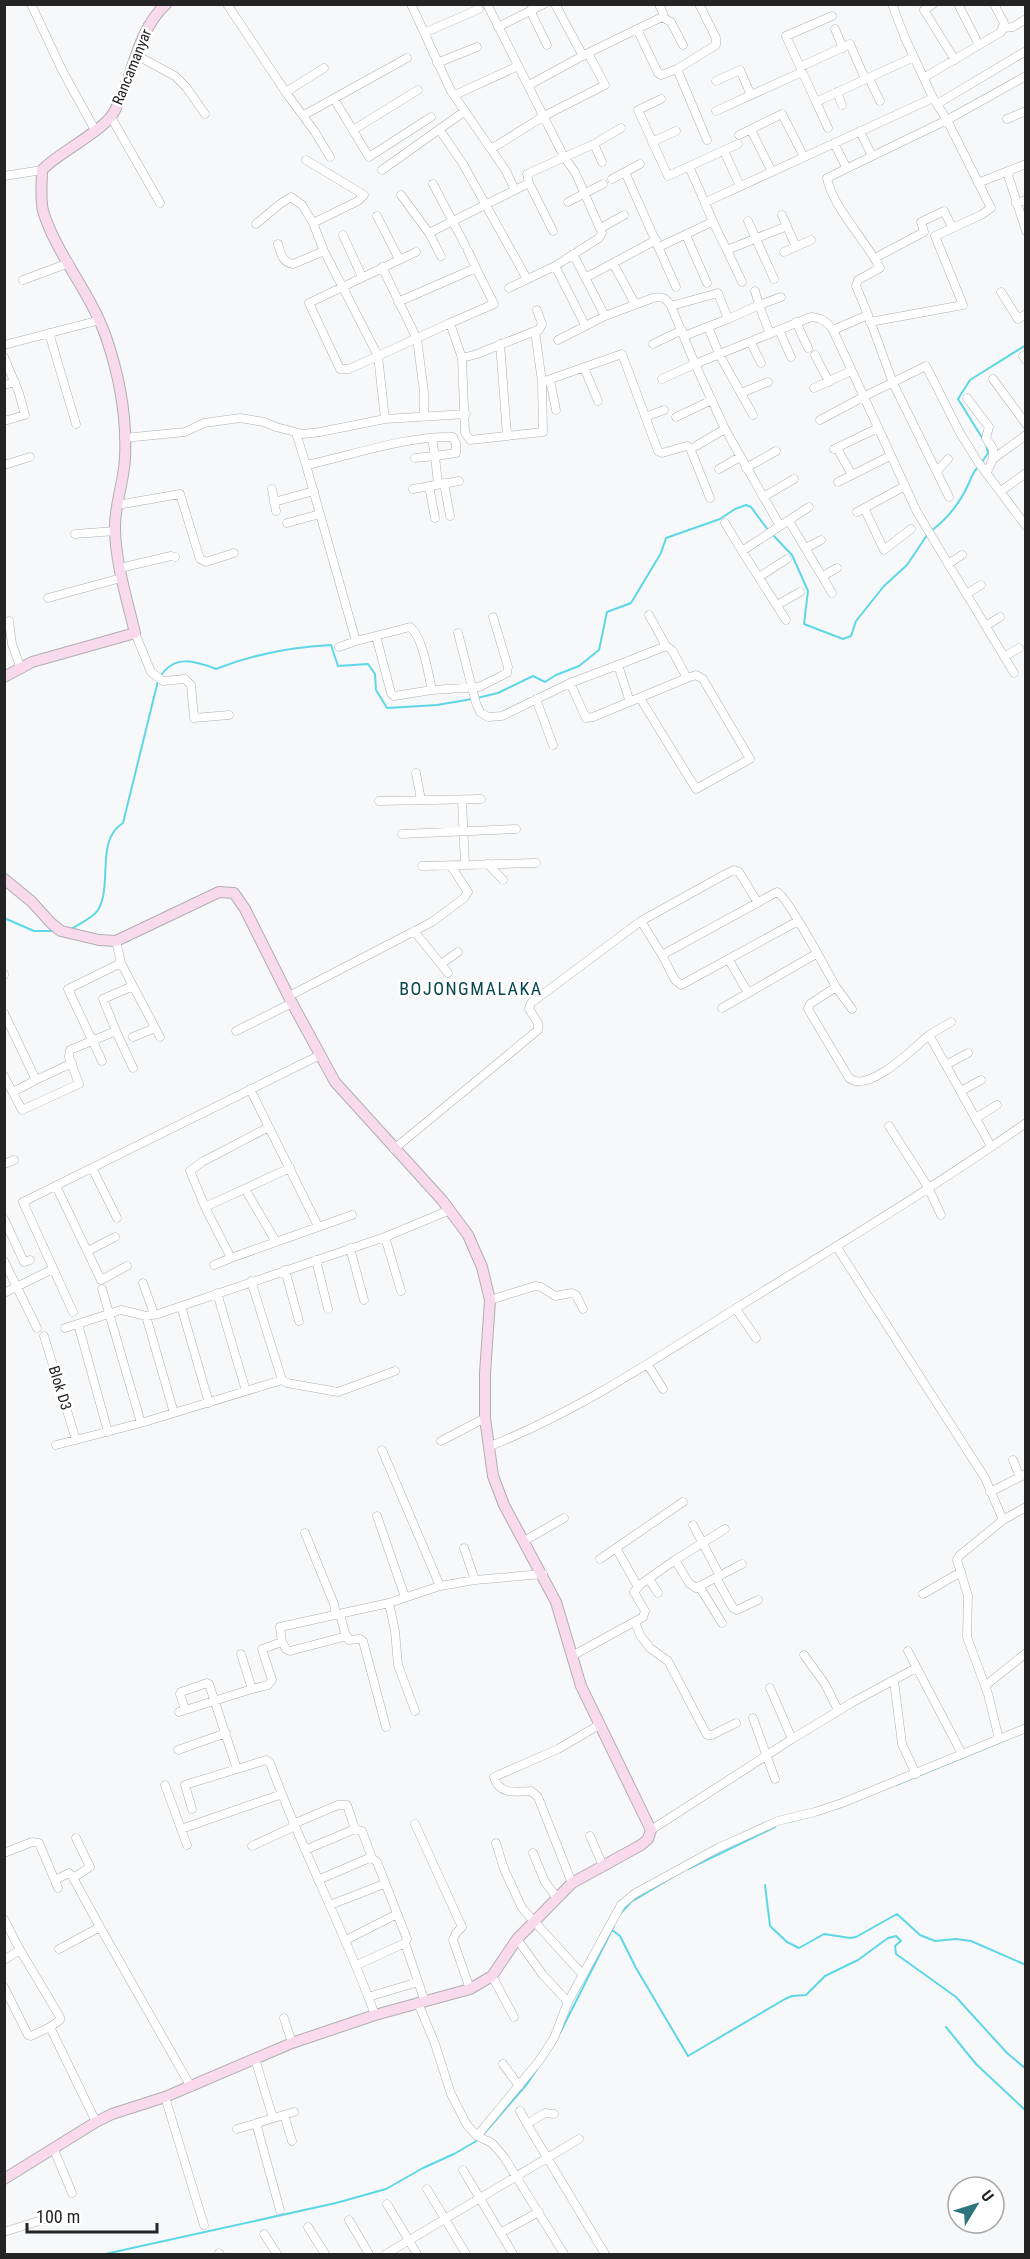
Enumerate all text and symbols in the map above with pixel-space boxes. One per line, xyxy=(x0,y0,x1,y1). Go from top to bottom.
street label: Rancamanyar xyxy=(109,26,156,108)
district label: BOJONGMALAKA xyxy=(399,978,543,999)
street label: Blok D3 xyxy=(45,1364,75,1412)
north arrow xyxy=(946,2175,1006,2235)
text: U xyxy=(977,2187,998,2206)
scale bar xyxy=(27,2196,158,2234)
text: 100 m xyxy=(36,2206,80,2227)

